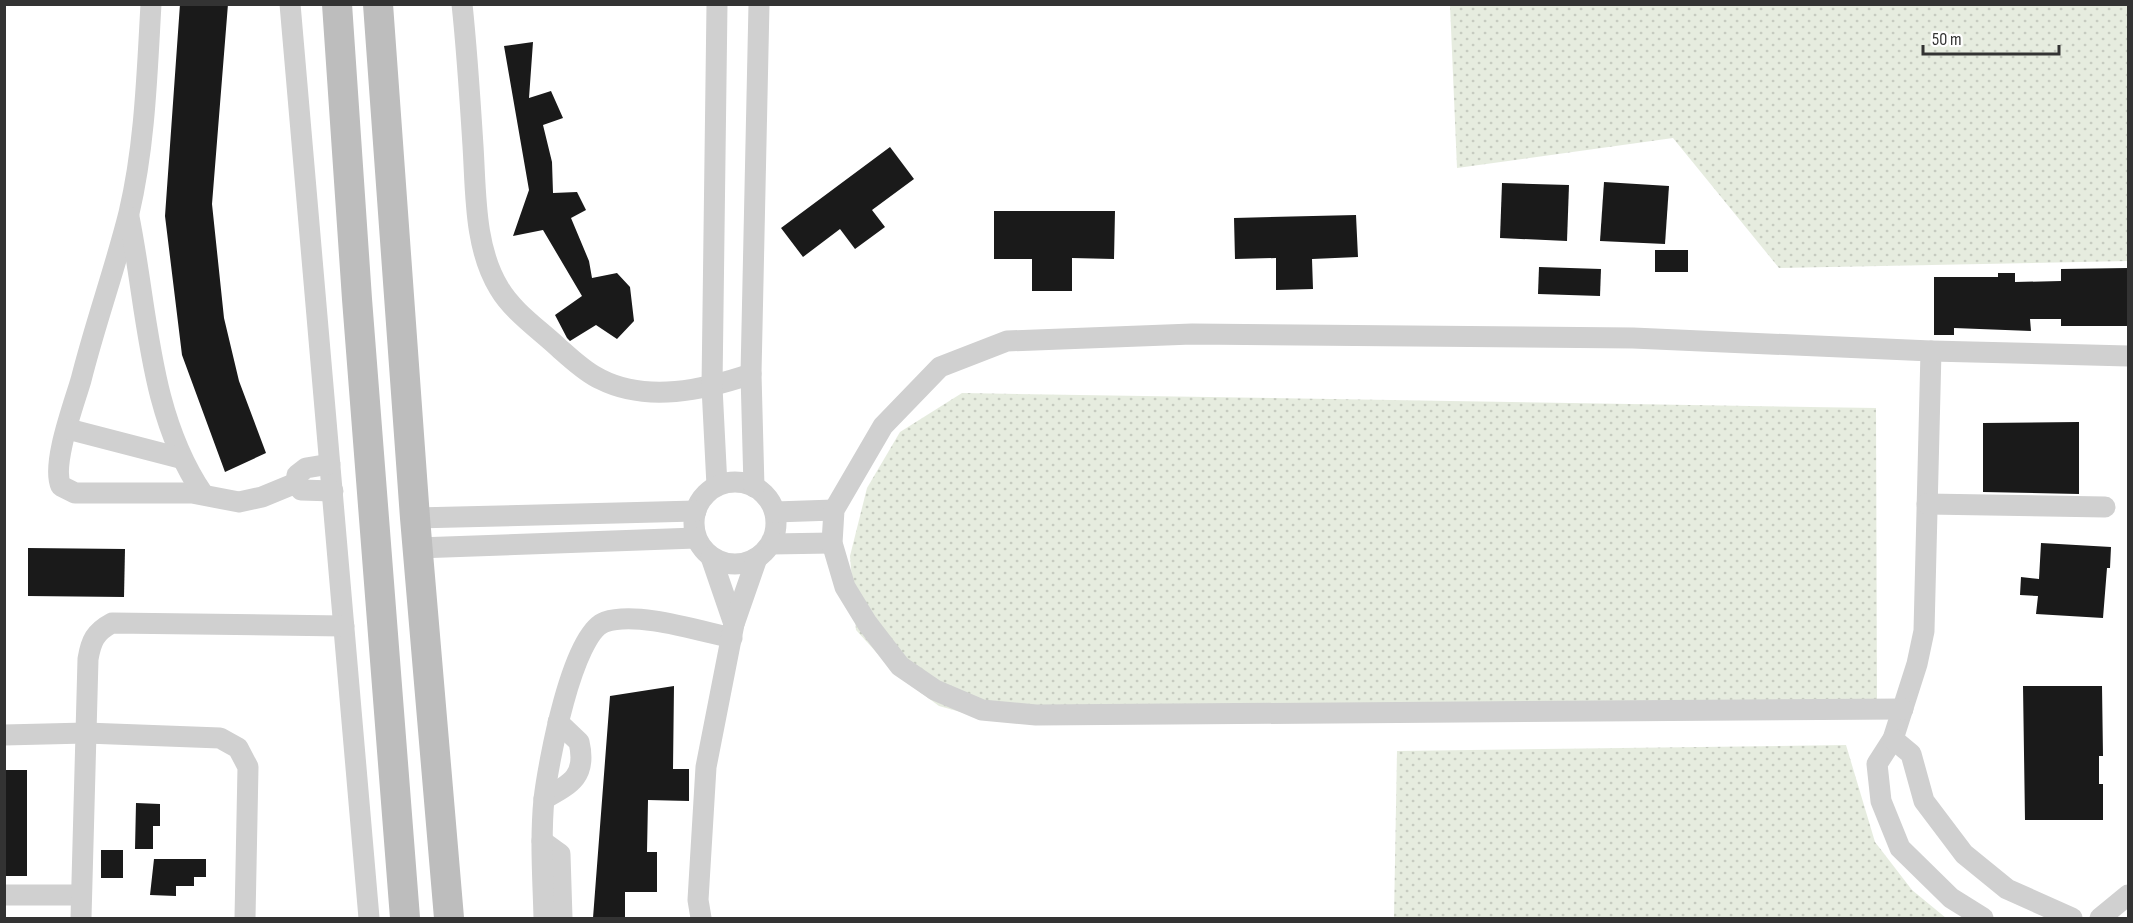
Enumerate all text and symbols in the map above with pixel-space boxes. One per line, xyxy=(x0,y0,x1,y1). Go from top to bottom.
scale bar xyxy=(1923,18,2060,56)
text: 50 m xyxy=(1932,29,1962,50)

